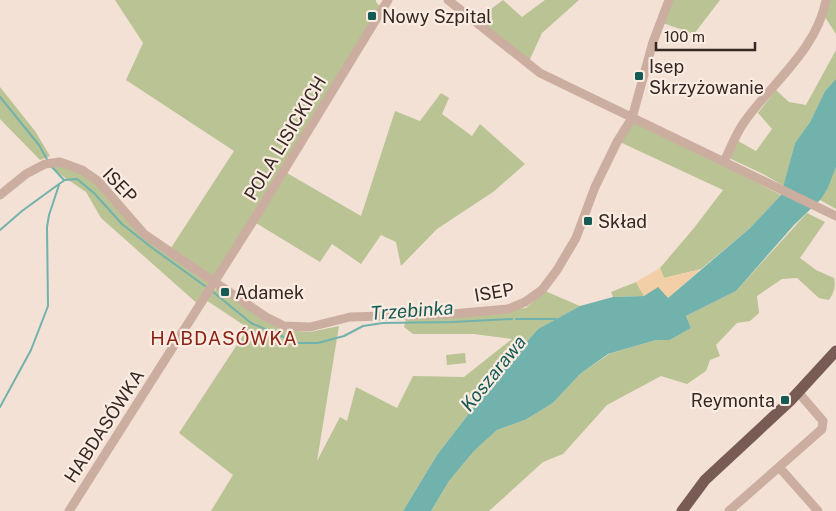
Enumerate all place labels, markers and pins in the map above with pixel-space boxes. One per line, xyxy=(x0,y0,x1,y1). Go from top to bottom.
place label: Nowy Szpital xyxy=(382,6,492,27)
marker: Nowy Szpital xyxy=(366,10,378,22)
place label: Isep Skrzyżowanie xyxy=(649,56,764,98)
marker: Isep Skrzyżowanie xyxy=(633,70,645,82)
place label: Skład xyxy=(598,211,647,232)
marker: Skład xyxy=(582,215,594,227)
place label: Adamek xyxy=(235,282,304,303)
marker: Adamek xyxy=(219,286,231,298)
place label: Reymonta xyxy=(691,390,775,411)
marker: Reymonta xyxy=(779,394,791,406)

